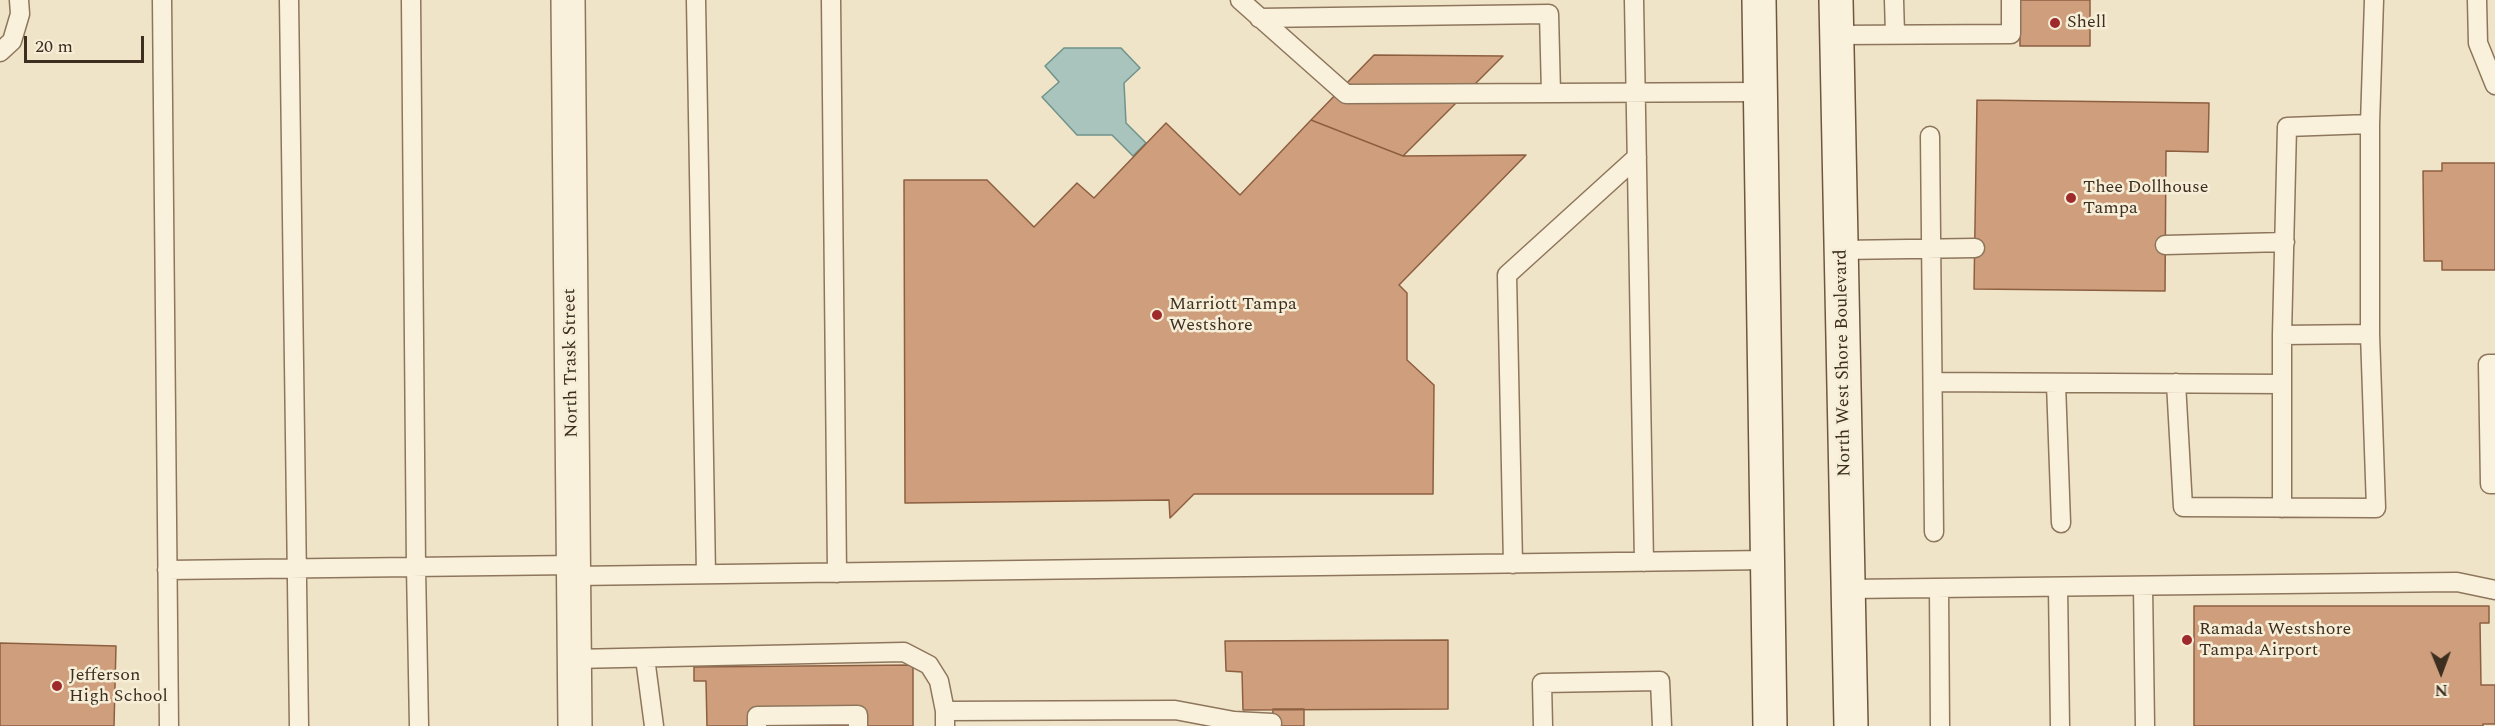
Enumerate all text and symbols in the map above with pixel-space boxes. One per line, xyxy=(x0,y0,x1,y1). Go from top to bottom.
place label: Shell xyxy=(2067,12,2106,34)
marker: Shell xyxy=(2048,16,2062,30)
scale bar xyxy=(27,24,147,62)
text: 20 m xyxy=(35,33,73,60)
place label: Thee Dollhouse Tampa xyxy=(2083,177,2209,219)
marker: Thee Dollhouse Tampa xyxy=(2064,191,2078,205)
street label: North West Shore Boulevard xyxy=(1831,249,1857,477)
street label: North Trask Street xyxy=(560,288,584,438)
place label: Marriott Tampa Westshore xyxy=(1169,294,1297,336)
marker: Marriott Tampa Westshore xyxy=(1150,308,1164,322)
place label: Ramada Westshore Tampa Airport xyxy=(2199,619,2351,662)
marker: Ramada Westshore Tampa Airport xyxy=(2180,633,2194,647)
north arrow xyxy=(2411,642,2471,702)
place label: Jefferson High School xyxy=(69,665,168,708)
text: N xyxy=(2435,678,2448,702)
marker: Jefferson High School xyxy=(50,679,64,693)

